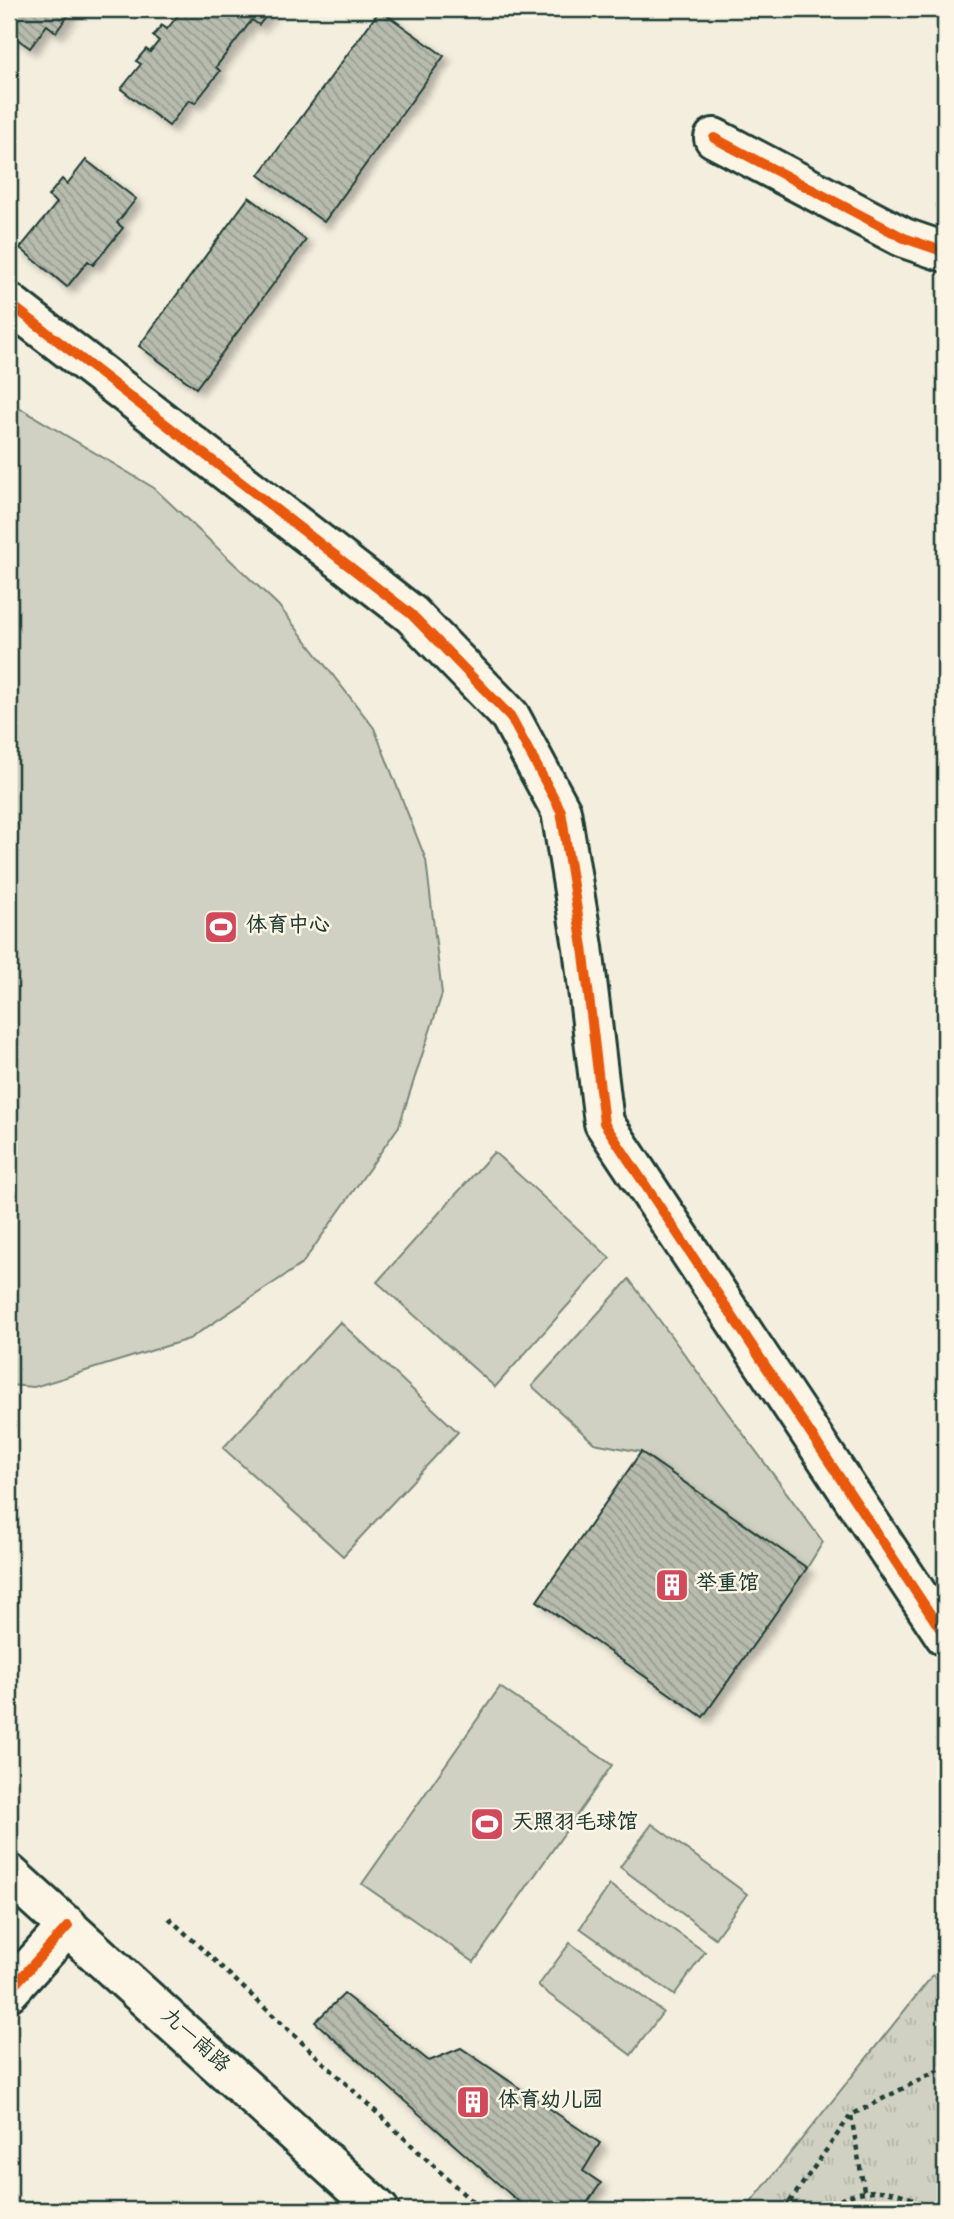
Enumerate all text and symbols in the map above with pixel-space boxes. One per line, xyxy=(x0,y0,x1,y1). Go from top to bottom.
sports icon: 体育中心 xyxy=(202,908,240,946)
place label: 体育中心 xyxy=(246,913,330,940)
building icon: 举重馆 xyxy=(653,1566,691,1604)
place label: 举重馆 xyxy=(696,1571,759,1598)
sports icon: 天照羽毛球馆 xyxy=(468,1805,506,1843)
place label: 天照羽毛球馆 xyxy=(512,1810,638,1837)
street label: 九一南路 xyxy=(154,2003,235,2079)
building icon: 体育幼儿园 xyxy=(454,2083,492,2121)
place label: 体育幼儿园 xyxy=(498,2088,603,2115)

